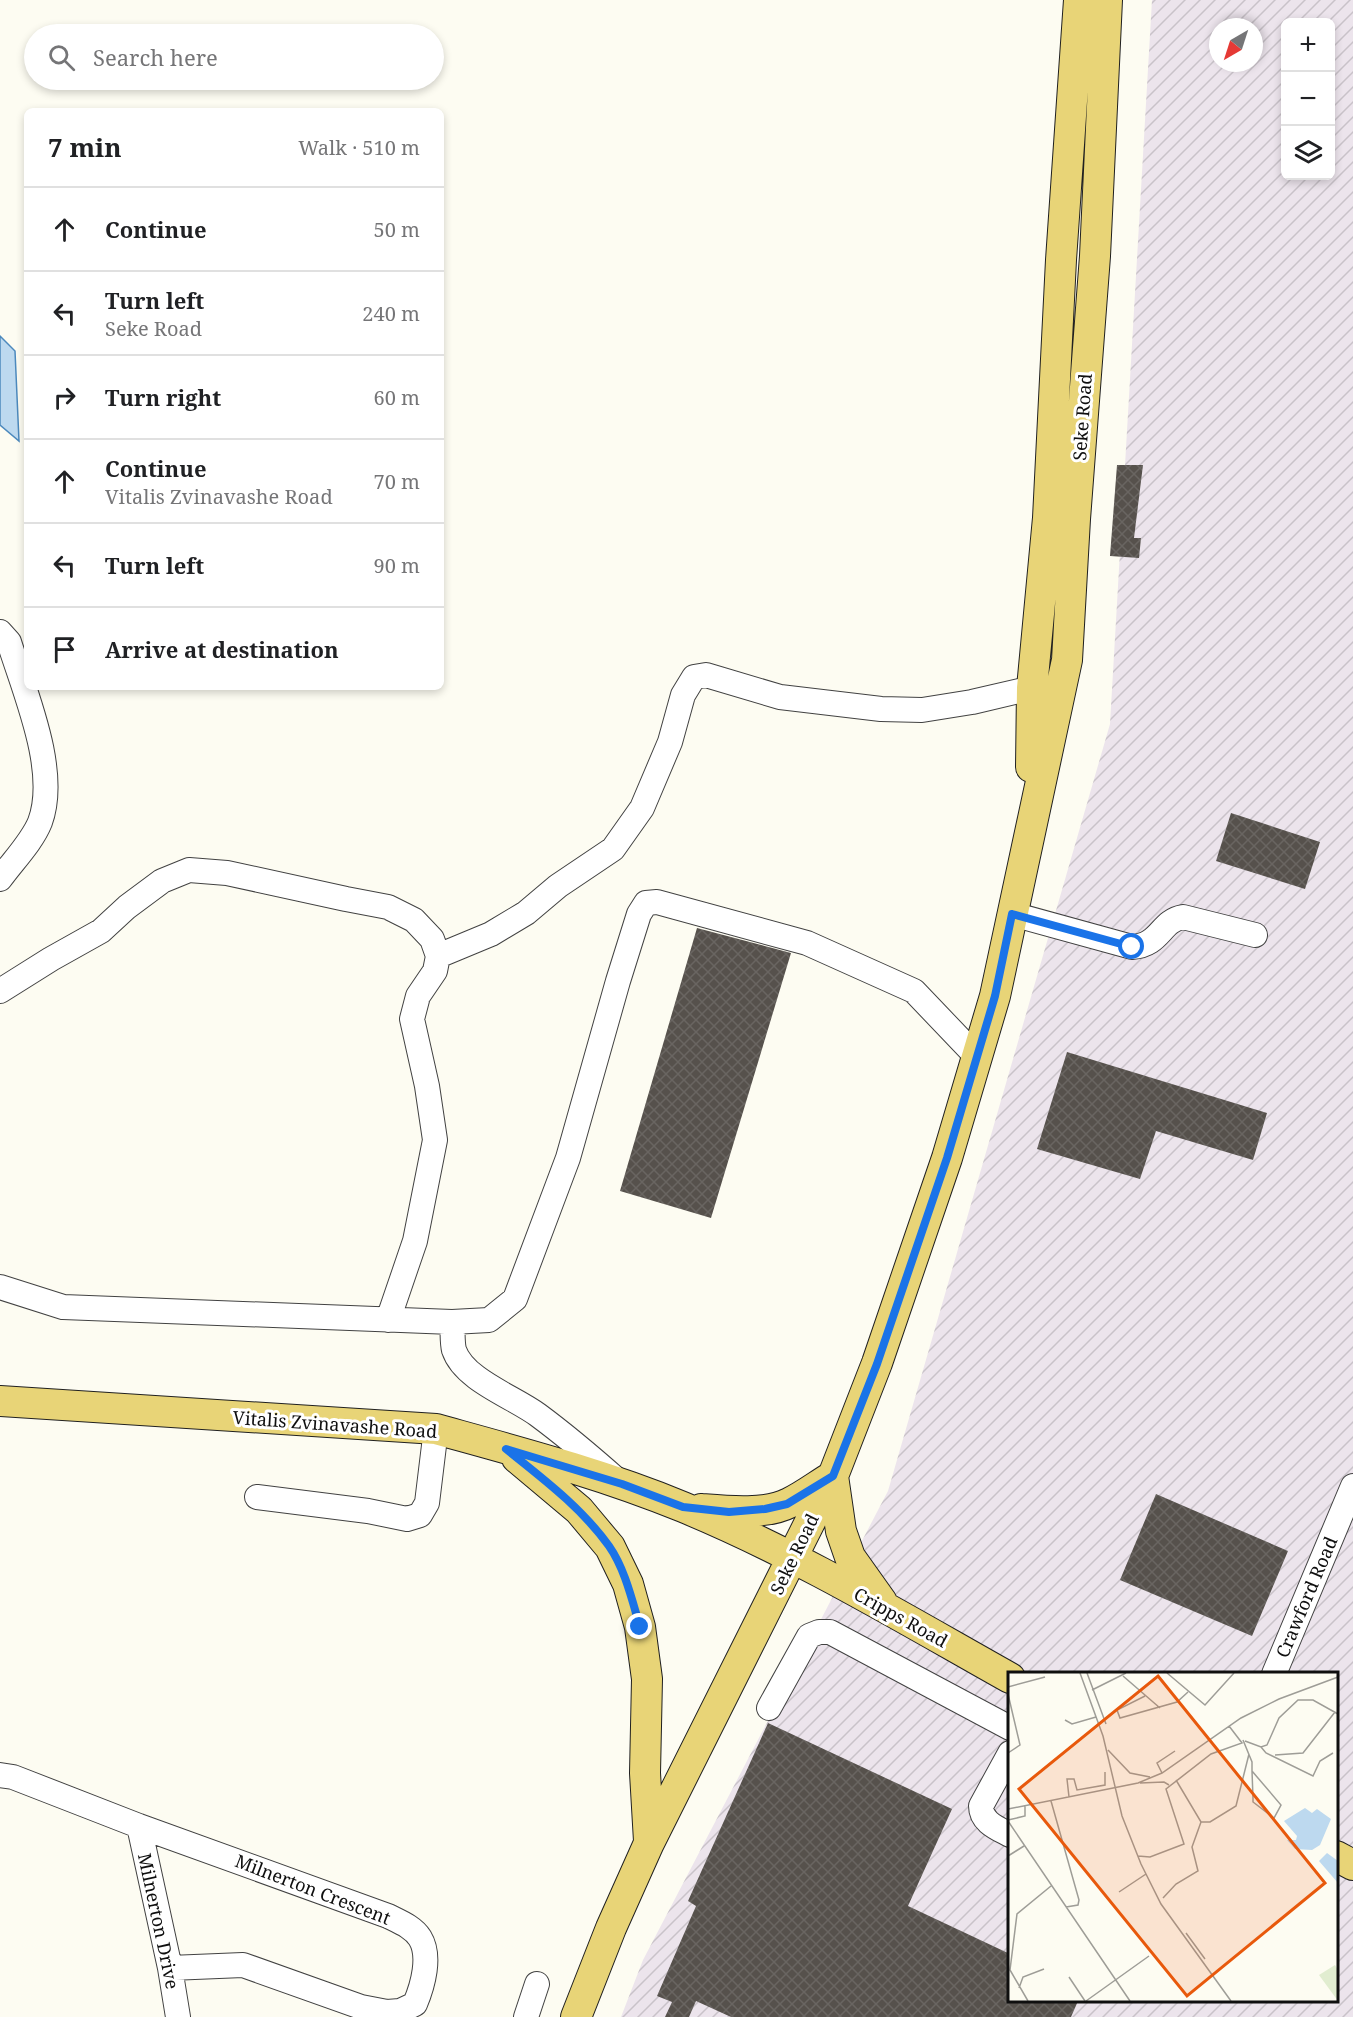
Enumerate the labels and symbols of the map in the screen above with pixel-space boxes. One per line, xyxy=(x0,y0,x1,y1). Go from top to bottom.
north arrow xyxy=(1209,18,1263,72)
street label: Seke Road xyxy=(1067,373,1097,461)
route start xyxy=(1118,933,1144,959)
street label: Vitalis Zvinavashe Road xyxy=(232,1405,438,1443)
street label: Seke Road xyxy=(764,1510,824,1598)
street label: Crawford Road xyxy=(1270,1533,1342,1661)
street label: Cripps Road xyxy=(850,1581,952,1653)
route end xyxy=(626,1613,652,1639)
inset map xyxy=(1008,1672,1338,2002)
street label: Milnerton Crescent xyxy=(232,1848,394,1930)
street label: Milnerton Drive xyxy=(133,1851,185,1991)

